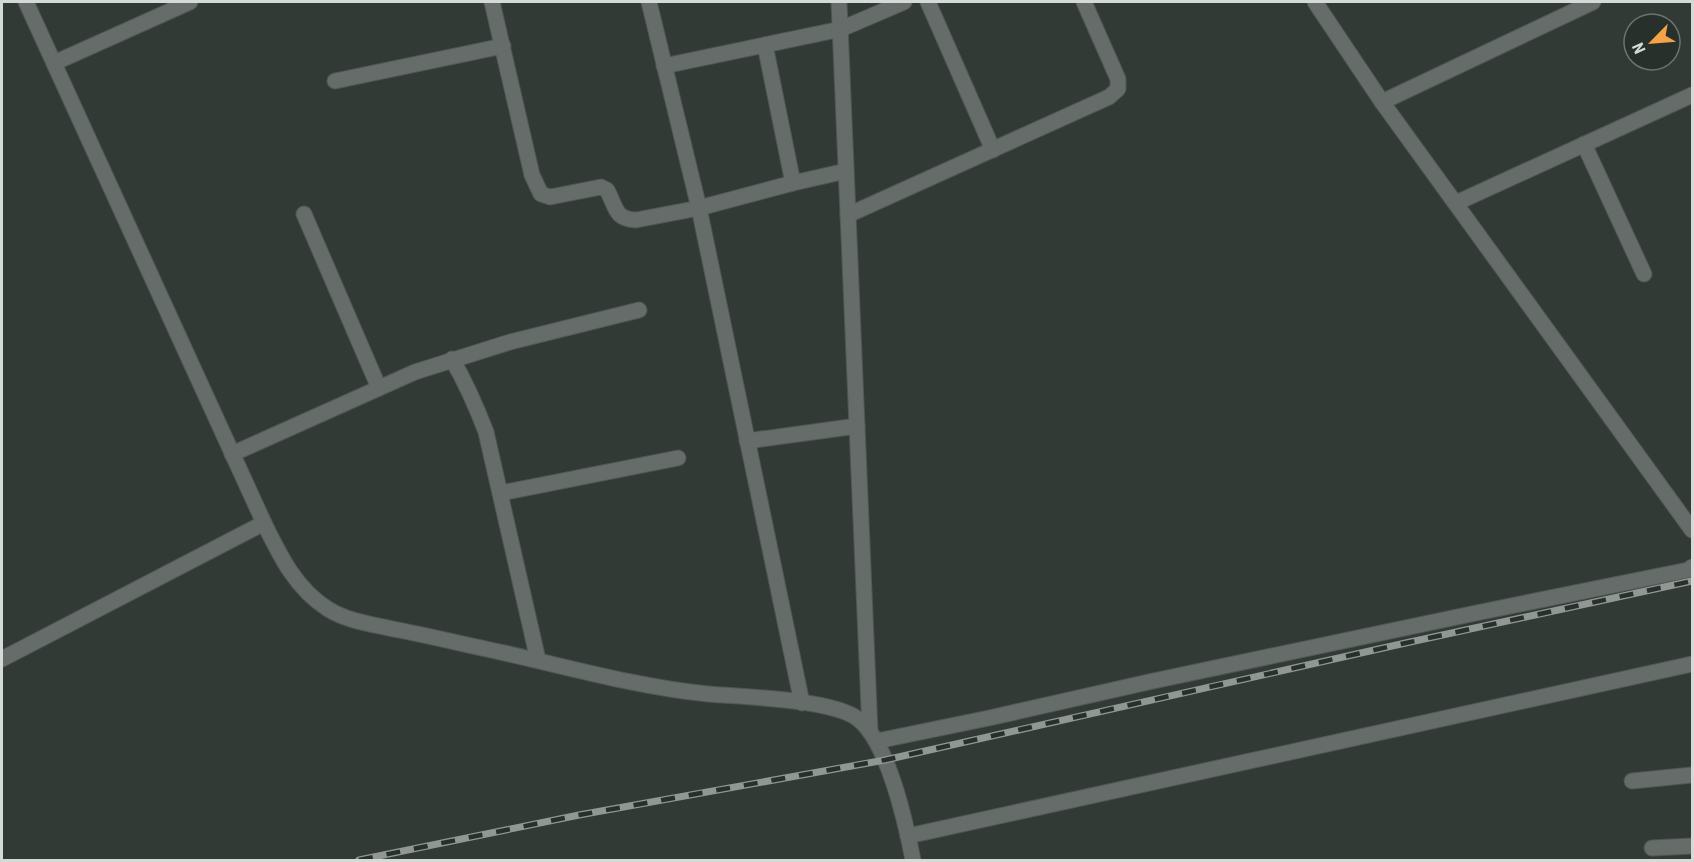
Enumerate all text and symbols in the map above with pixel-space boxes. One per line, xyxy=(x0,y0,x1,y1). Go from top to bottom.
north arrow xyxy=(1622,12,1682,72)
text: N xyxy=(1628,40,1650,57)

